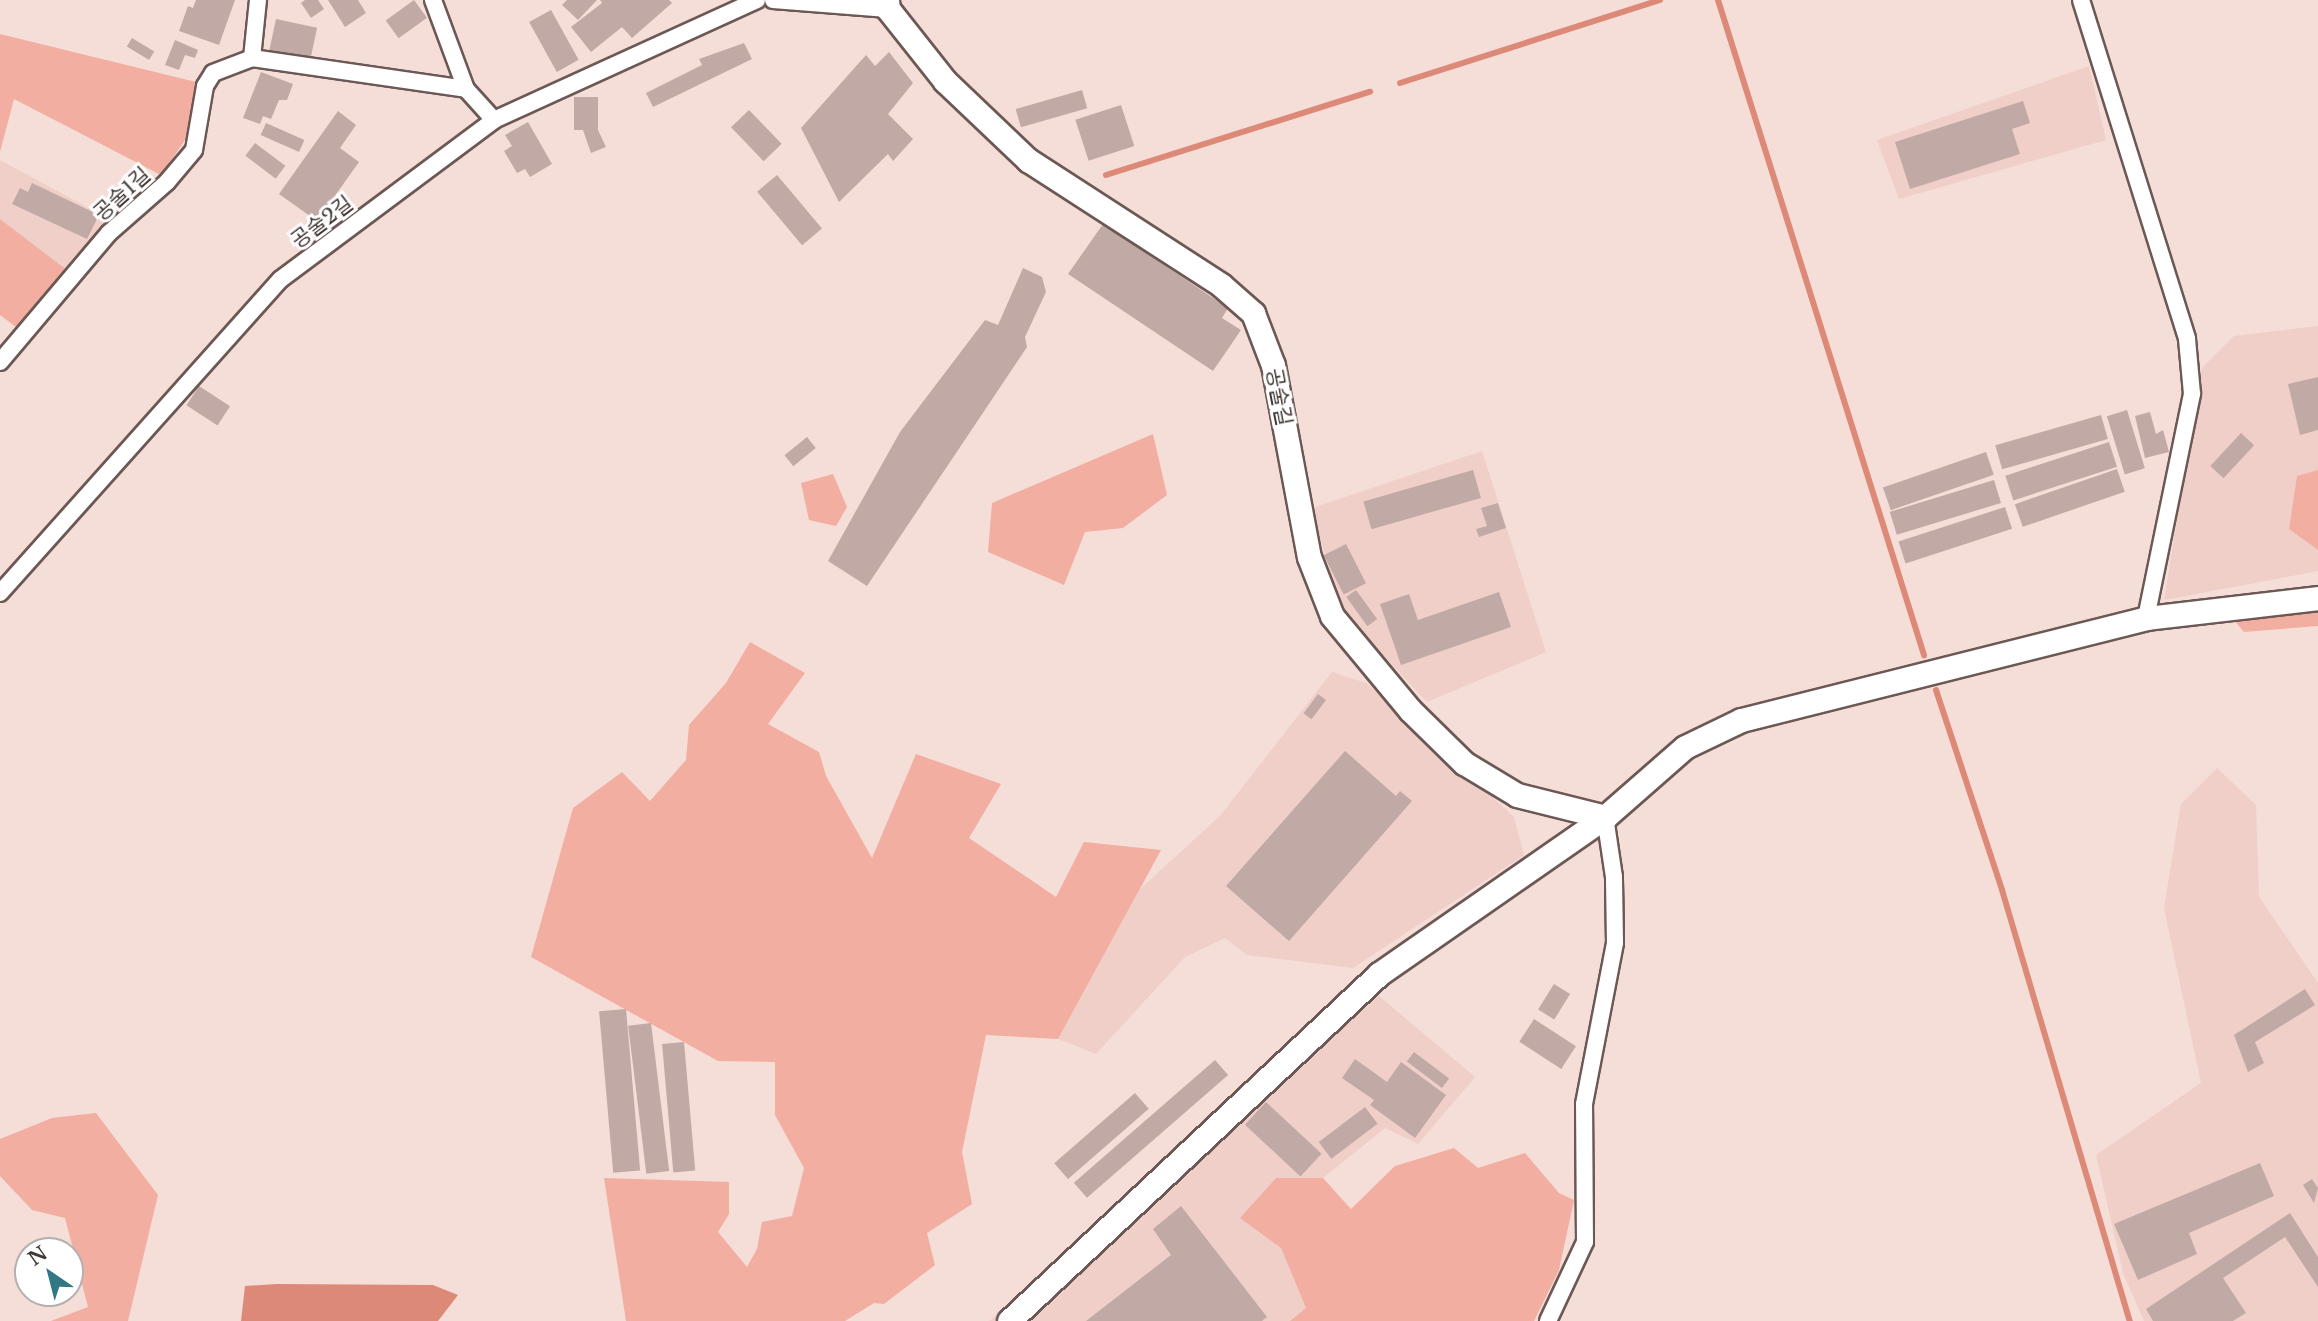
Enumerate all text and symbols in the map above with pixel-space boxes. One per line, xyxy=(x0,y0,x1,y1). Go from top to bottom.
street label: 공술1길 xyxy=(89,162,155,226)
street label: 공술2길 xyxy=(286,191,358,253)
street label: 공술길 xyxy=(1261,366,1297,428)
north arrow xyxy=(14,1237,84,1307)
text: N xyxy=(24,1241,52,1271)

